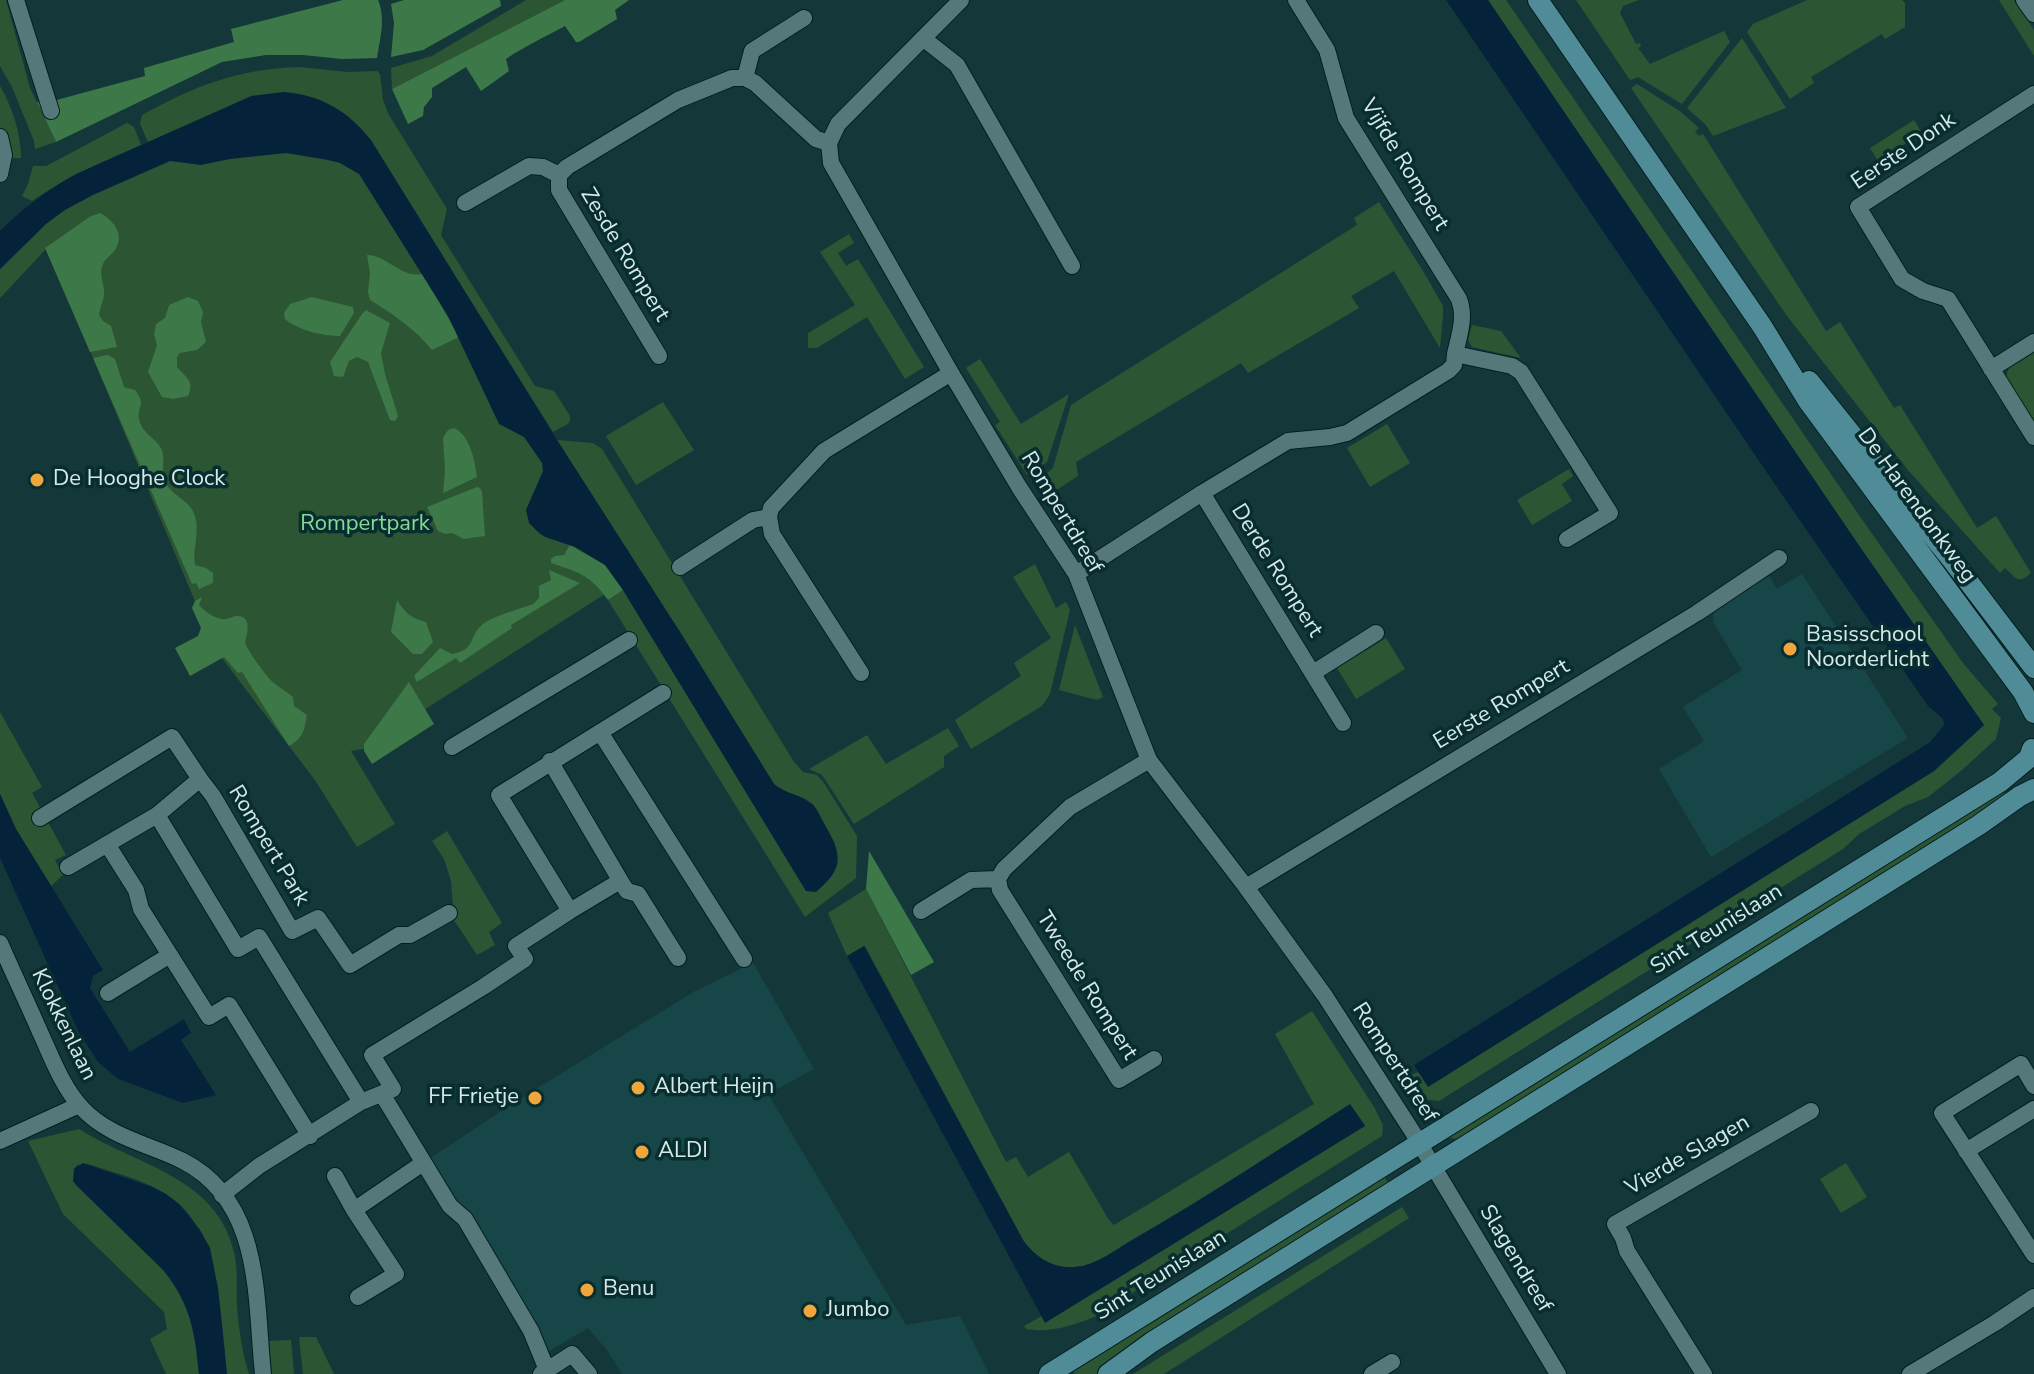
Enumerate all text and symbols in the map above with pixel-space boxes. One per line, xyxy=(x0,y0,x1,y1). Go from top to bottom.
street label: Vijfde Rompert xyxy=(1354,94,1454,236)
street label: Eerste Donk xyxy=(1847,108,1961,196)
street label: Zesde Rompert xyxy=(574,183,674,327)
street label: De Harendonkweg xyxy=(1851,423,1981,589)
street label: Rompertdreef xyxy=(1014,447,1108,579)
place label: De Hooghe Clock xyxy=(53,467,225,493)
marker: De Hooghe Clock xyxy=(28,471,46,489)
street label: Derde Rompert xyxy=(1224,499,1328,643)
park label: Rompertpark xyxy=(300,512,430,538)
place label: Basisschool Noorderlicht xyxy=(1806,623,1929,674)
marker: Basisschool Noorderlicht xyxy=(1781,640,1799,658)
street label: Eerste Rompert xyxy=(1429,654,1575,756)
street label: Rompert Park xyxy=(222,781,314,911)
street label: Sint Teunislaan xyxy=(1646,879,1788,981)
street label: Tweede Rompert xyxy=(1030,907,1142,1065)
street label: Klokkenlaan xyxy=(25,965,101,1085)
street label: Rompertdreef xyxy=(1346,998,1442,1128)
place label: Albert Heijn xyxy=(654,1075,774,1101)
marker: Albert Heijn xyxy=(629,1079,647,1097)
place label: FF Frietje xyxy=(428,1085,519,1111)
marker: FF Frietje xyxy=(526,1089,544,1107)
street label: Vierde Slagen xyxy=(1621,1110,1755,1202)
place label: ALDI xyxy=(658,1139,708,1165)
marker: ALDI xyxy=(633,1143,651,1161)
street label: Slagendreef xyxy=(1473,1201,1557,1317)
street label: Sint Teunislaan xyxy=(1090,1225,1232,1327)
place label: Benu xyxy=(603,1277,654,1303)
marker: Benu xyxy=(578,1281,596,1299)
place label: Jumbo xyxy=(826,1298,889,1324)
marker: Jumbo xyxy=(801,1302,819,1320)

